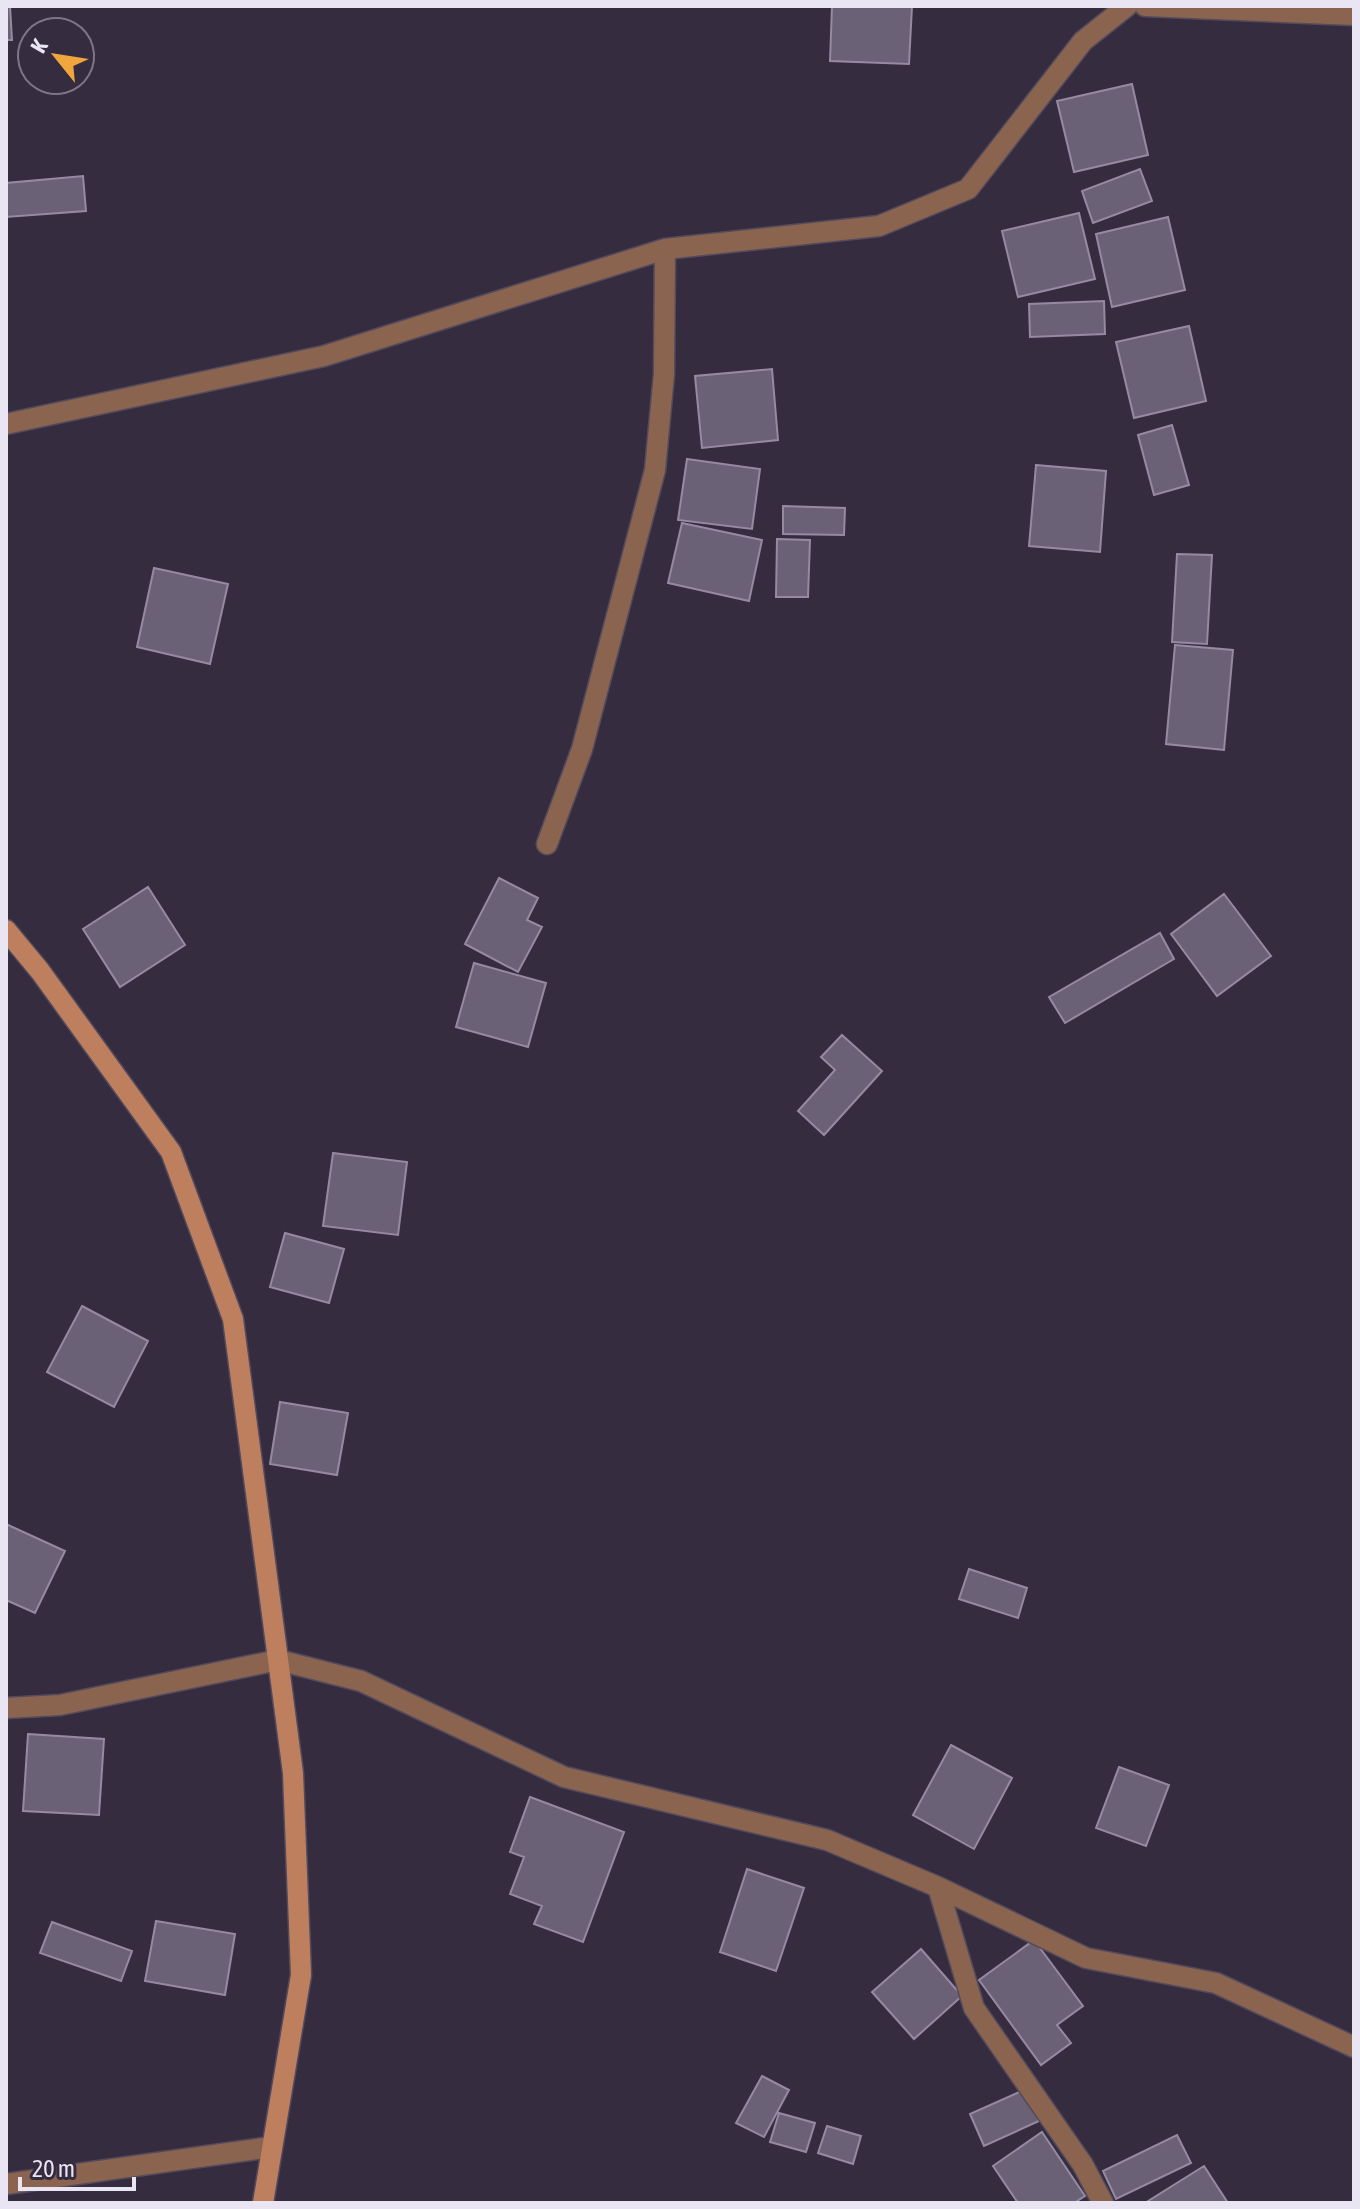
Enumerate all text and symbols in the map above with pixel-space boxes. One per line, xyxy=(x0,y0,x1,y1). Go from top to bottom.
north arrow xyxy=(16,16,96,96)
text: K xyxy=(25,35,53,57)
scale bar xyxy=(20,2141,134,2191)
text: 20 m xyxy=(32,2155,75,2182)

